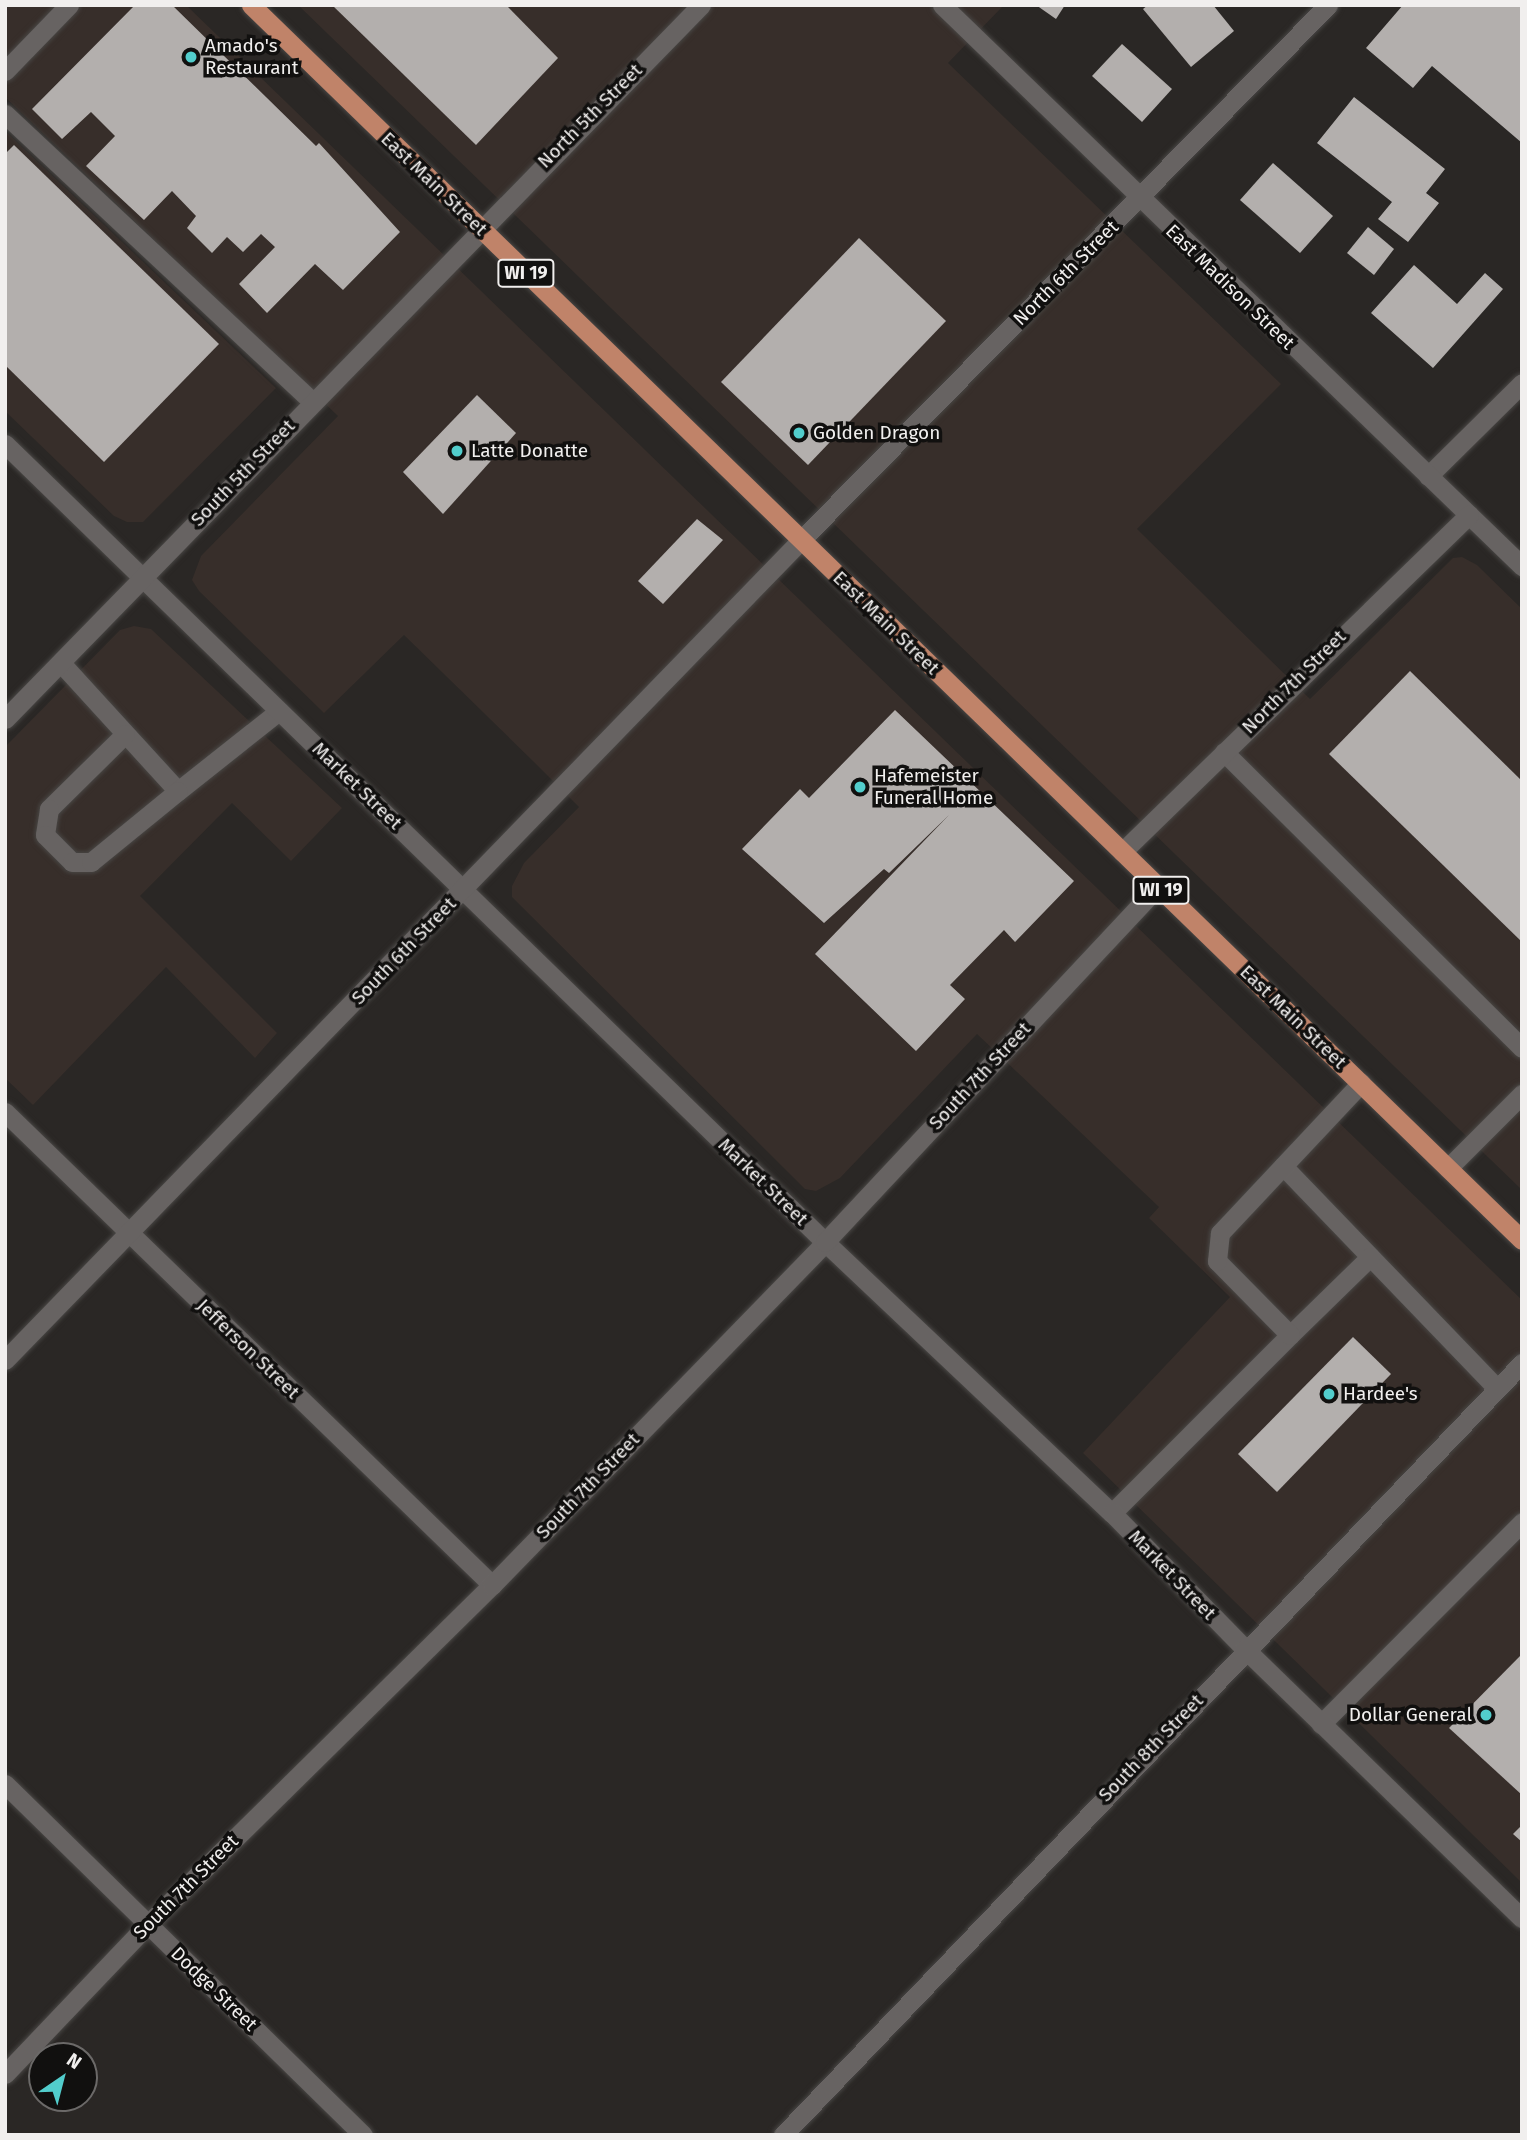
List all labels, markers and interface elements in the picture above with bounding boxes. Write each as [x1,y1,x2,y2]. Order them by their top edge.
place label: Amado's Restaurant [205,35,299,79]
marker: Amado's Restaurant [183,49,199,65]
street label: North 5th Street [533,59,647,173]
street label: East Main Street [376,128,492,240]
street label: North 6th Street [1009,216,1123,330]
street label: East Madison Street [1161,220,1299,354]
road number: WI 19 [496,258,556,288]
street label: South 5th Street [186,415,300,531]
place label: Golden Dragon [813,422,940,444]
marker: Golden Dragon [791,425,807,441]
place label: Latte Donatte [471,440,588,462]
marker: Latte Donatte [449,443,465,459]
street label: East Main Street [828,567,944,679]
street label: North 7th Street [1237,625,1351,739]
street label: Market Street [307,738,407,834]
place label: Hafemeister Funeral Home [874,765,993,809]
marker: Hafemeister Funeral Home [852,779,868,795]
road number: WI 19 [1131,876,1191,904]
street label: South 6th Street [347,893,461,1009]
street label: East Main Street [1235,961,1351,1073]
street label: South 7th Street [924,1018,1036,1134]
street label: Market Street [713,1134,813,1230]
street label: Jefferson Street [192,1294,304,1404]
place label: Hardee's [1343,1383,1418,1405]
marker: Hardee's [1321,1386,1337,1402]
street label: South 7th Street [532,1428,644,1544]
street label: Market Street [1124,1525,1220,1625]
street label: South 8th Street [1094,1690,1208,1806]
place label: Dollar General [1349,1704,1472,1726]
marker: Dollar General [1478,1707,1494,1723]
street label: South 7th Street [129,1830,243,1944]
street label: Dodge Street [166,1942,262,2036]
north arrow [28,2042,98,2112]
text: N [62,2048,86,2074]

